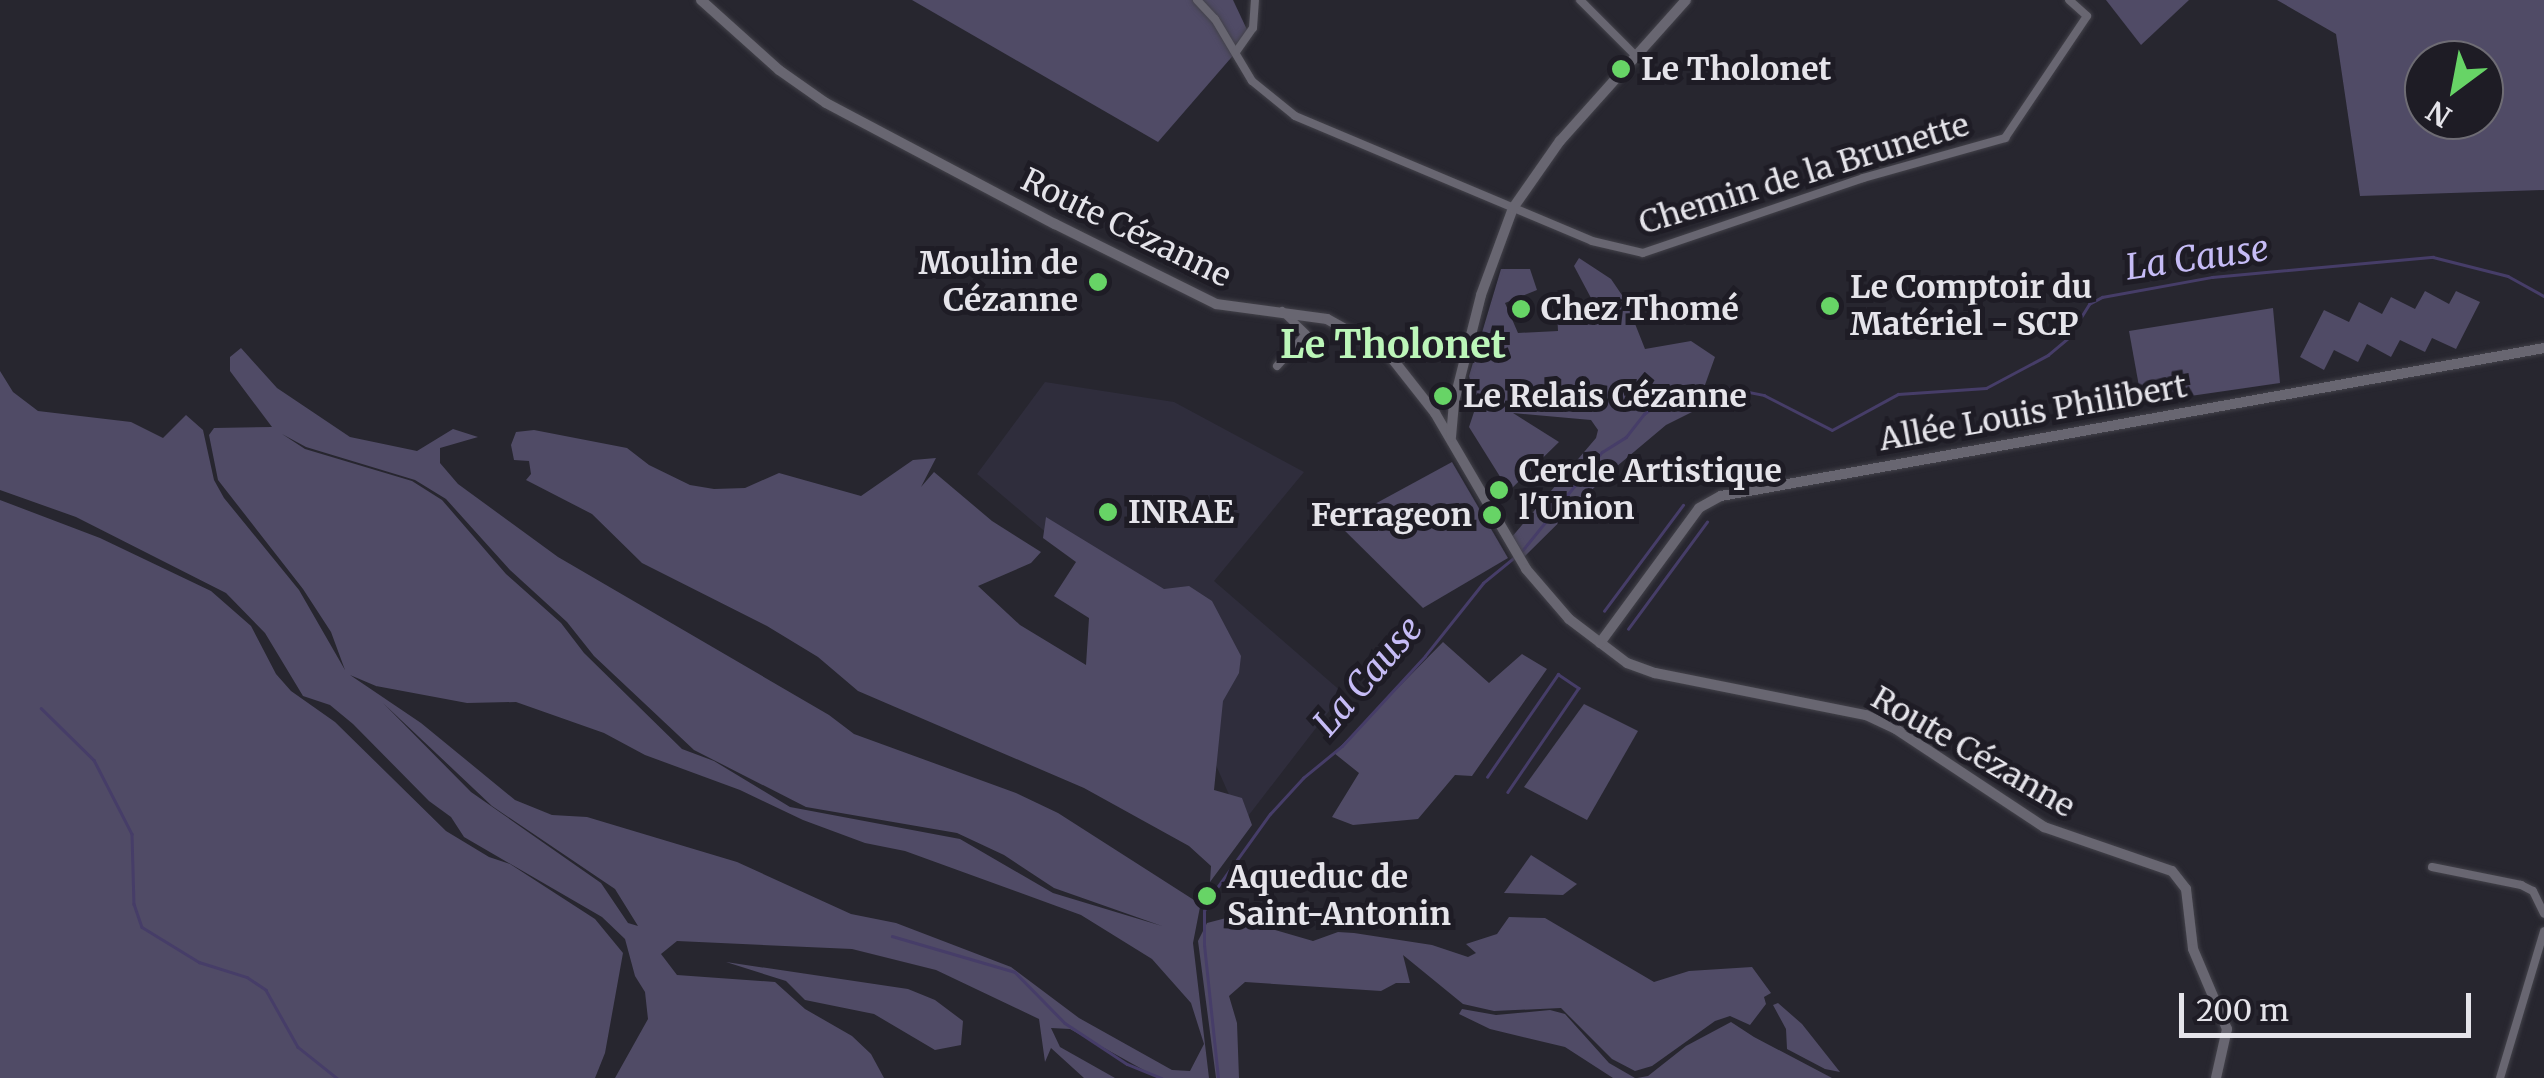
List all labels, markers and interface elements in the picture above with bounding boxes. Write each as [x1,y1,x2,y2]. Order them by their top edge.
north arrow [2404,40,2504,140]
place label: Le Tholonet [1641,50,1831,88]
marker: Le Tholonet [1610,58,1632,80]
text: N [2420,93,2458,135]
street label: Chemin de la Brunette [1634,106,1974,242]
street label: Route Cézanne [1015,161,1237,295]
water label: La Cause [2123,227,2271,289]
place label: Moulin de Cézanne [919,245,1078,320]
place label: Le Comptoir du Matériel - SCP [1850,269,2092,344]
marker: Moulin de Cézanne [1087,271,1109,293]
place label: Chez Thomé [1541,290,1739,328]
marker: Le Comptoir du Matériel - SCP [1819,295,1841,317]
marker: Chez Thomé [1510,298,1532,320]
district label: Le Tholonet [1280,322,1506,368]
street label: Allée Louis Philibert [1876,367,2190,459]
place label: Le Relais Cézanne [1463,377,1747,415]
marker: Le Relais Cézanne [1432,385,1454,407]
place label: Cercle Artistique l'Union [1519,453,1782,528]
marker: Cercle Artistique l'Union [1488,479,1510,501]
place label: INRAE [1128,493,1234,531]
place label: Ferrageon [1311,496,1472,534]
marker: INRAE [1097,501,1119,523]
marker: Ferrageon [1481,504,1503,526]
water label: La Cause [1305,608,1431,744]
street label: Route Cézanne [1865,678,2081,826]
place label: Aqueduc de Saint-Antonin [1227,859,1451,934]
marker: Aqueduc de Saint-Antonin [1196,885,1218,907]
scale bar [2184,973,2476,1035]
text: 200 m [2196,991,2289,1029]

